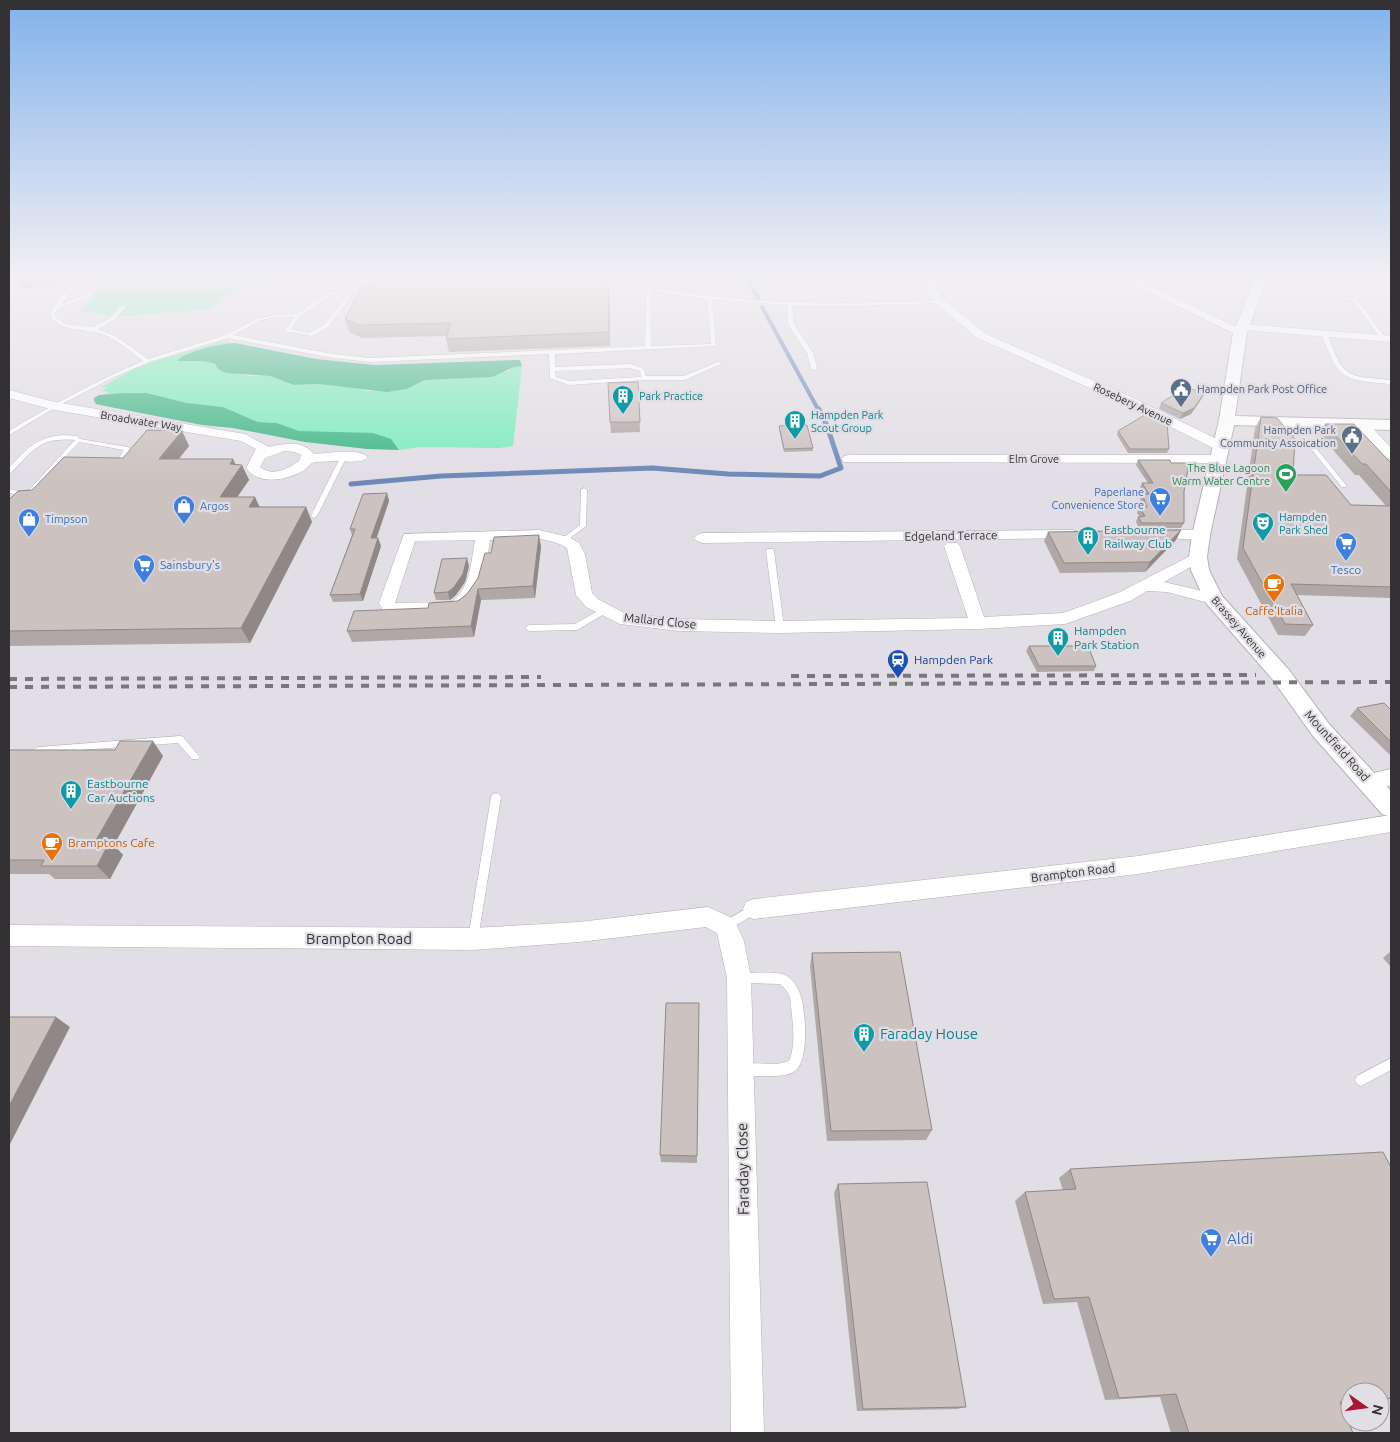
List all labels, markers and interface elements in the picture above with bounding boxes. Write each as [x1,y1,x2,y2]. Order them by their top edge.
public building icon: Hampden Park Post Office [1169,377,1193,408]
street label: Rosebery Avenue [1092,380,1174,428]
place label: Hampden Park Post Office [1197,383,1327,395]
building icon: Park Practice [611,384,635,415]
place label: Park Practice [639,390,703,402]
street label: Broadwater Way [100,409,183,433]
building icon: Hampden Park Scout Group [783,409,807,440]
place label: Hampden Park Scout Group [811,409,884,434]
place label: Hampden Park Community Assoication [1220,424,1336,449]
public building icon: Hampden Park Community Assoication [1340,424,1364,455]
street label: Elm Grove [1009,453,1059,465]
place label: The Blue Lagoon Warm Water Centre [1172,462,1270,487]
sports icon: The Blue Lagoon Warm Water Centre [1274,462,1298,493]
place label: Paperlane Convenience Store [1051,486,1144,511]
supermarket icon: Paperlane Convenience Store [1148,486,1172,517]
shop icon: Argos [172,494,196,525]
place label: Argos [200,500,229,512]
shop icon: Timpson [17,507,41,538]
theatre icon: Hampden Park Shed [1251,511,1275,542]
place label: Hampden Park Shed [1279,511,1328,536]
place label: Timpson [45,513,87,525]
place label: Eastbourne Railway Club [1104,523,1172,550]
building icon: Eastbourne Railway Club [1076,525,1100,556]
street label: Edgeland Terrace [904,528,998,543]
supermarket icon: Tesco [1334,531,1358,562]
supermarket icon: Sainsbury's [132,553,156,584]
place label: Sainsbury's [160,558,220,571]
place label: Tesco [1331,563,1361,576]
cafe icon: Caffe'Italia [1262,572,1286,603]
street label: Brassey Avenue [1209,594,1269,660]
place label: Caffe'Italia [1245,604,1303,617]
street label: Mallard Close [623,610,697,631]
place label: Hampden Park Station [1074,624,1139,651]
building icon: Hampden Park Station [1046,626,1070,657]
station icon: Hampden Park [886,648,910,679]
place label: Hampden Park [914,653,993,666]
street label: Mountfield Road [1302,708,1373,784]
place label: Eastbourne Car Auctions [87,777,155,804]
building icon: Eastbourne Car Auctions [59,779,83,810]
cafe icon: Bramptons Cafe [40,831,64,862]
place label: Bramptons Cafe [68,836,155,849]
street label: Brampton Road [1030,861,1116,884]
street label: Brampton Road [306,930,412,947]
building icon: Faraday House [852,1022,876,1053]
place label: Faraday House [880,1025,978,1042]
street label: Faraday Close [733,1123,752,1215]
supermarket icon: Aldi [1199,1227,1223,1258]
place label: Aldi [1227,1230,1253,1247]
north arrow [1340,1382,1390,1432]
text: N [1369,1403,1387,1417]

